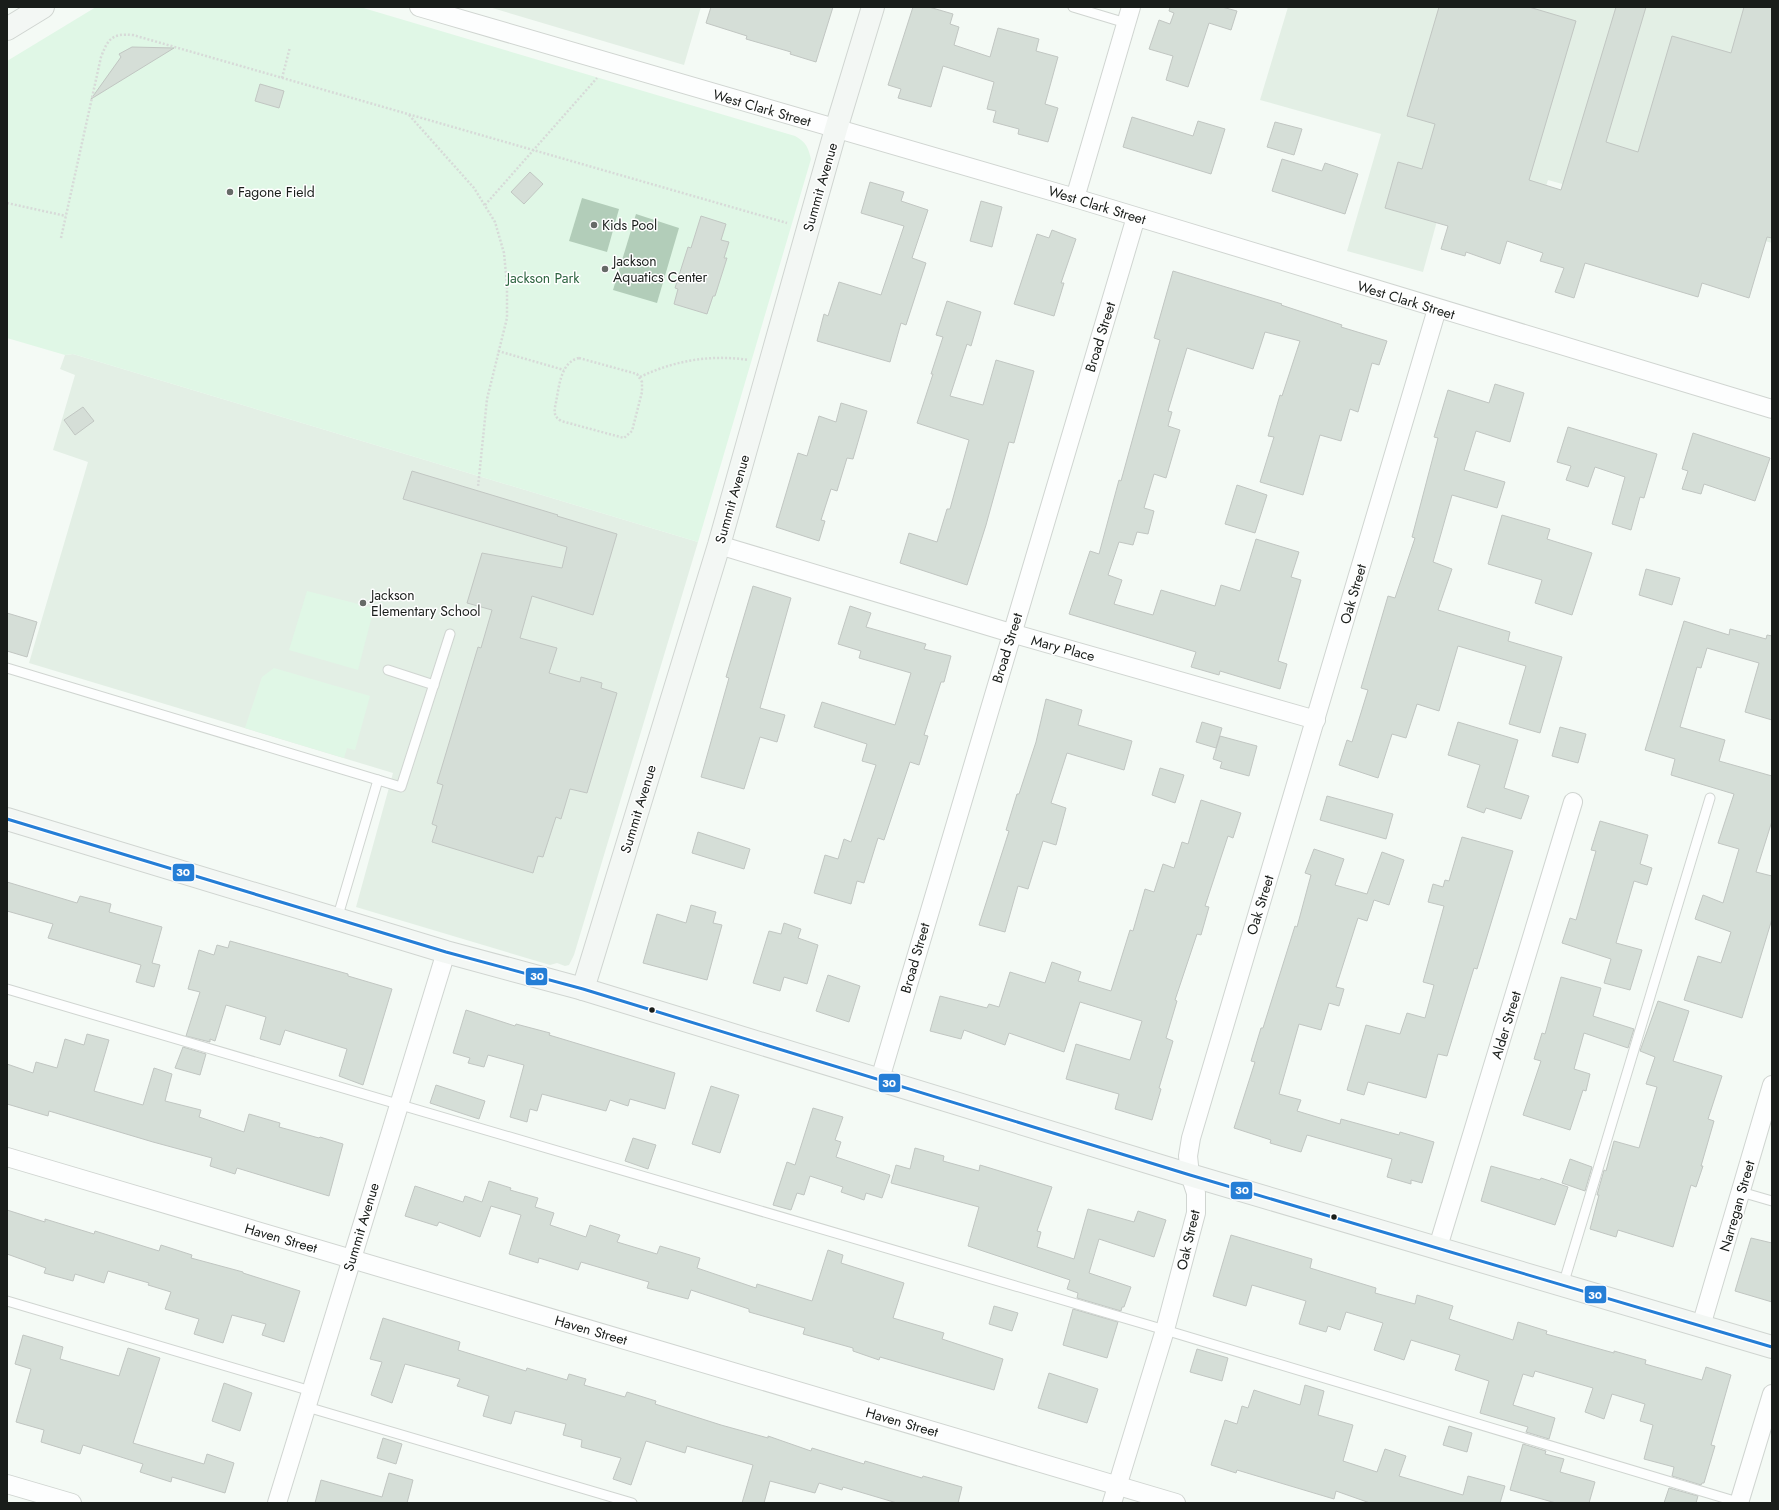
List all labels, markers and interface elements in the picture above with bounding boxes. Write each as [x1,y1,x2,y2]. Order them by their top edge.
street label: West Clark Street [711,84,814,132]
street label: Summit Avenue [798,140,842,234]
street label: West Clark Street [1046,181,1149,230]
place label: Fagone Field [238,182,315,202]
marker: Fagone Field [225,187,235,197]
place label: Kids Pool [602,215,657,235]
marker: Kids Pool [589,220,599,230]
place label: Jackson Aquatics Center [611,251,708,287]
marker: Jackson Aquatics Center [600,264,610,274]
park label: Jackson Park [505,268,580,288]
street label: West Clark Street [1355,276,1458,325]
street label: Broad Street [1080,299,1120,375]
street label: Summit Avenue [710,452,754,546]
street label: Oak Street [1335,561,1371,626]
place label: Jackson Elementary School [369,585,481,621]
marker: Jackson Elementary School [358,598,368,608]
street label: Broad Street [987,610,1027,686]
street label: Mary Place [1029,630,1097,666]
street label: Summit Avenue [615,762,661,856]
line badge: 30 [172,863,195,882]
text: 30 [176,864,190,880]
street label: Oak Street [1241,872,1279,937]
street label: Broad Street [895,920,935,996]
line badge: 30 [525,967,548,986]
text: 30 [530,968,544,984]
street label: Alder Street [1486,988,1526,1061]
unlabelled marker [647,1005,657,1015]
line badge: 30 [878,1073,901,1093]
text: 30 [882,1075,896,1091]
street label: Narregan Street [1714,1158,1760,1254]
street label: Summit Avenue [338,1180,384,1274]
line badge: 30 [1230,1181,1253,1200]
text: 30 [1235,1182,1249,1198]
street label: Oak Street [1171,1207,1205,1272]
unlabelled marker [1329,1212,1339,1222]
street label: Haven Street [242,1218,320,1258]
line badge: 30 [1584,1285,1607,1304]
text: 30 [1588,1287,1602,1303]
street label: Haven Street [552,1310,630,1350]
street label: Haven Street [863,1402,941,1442]

